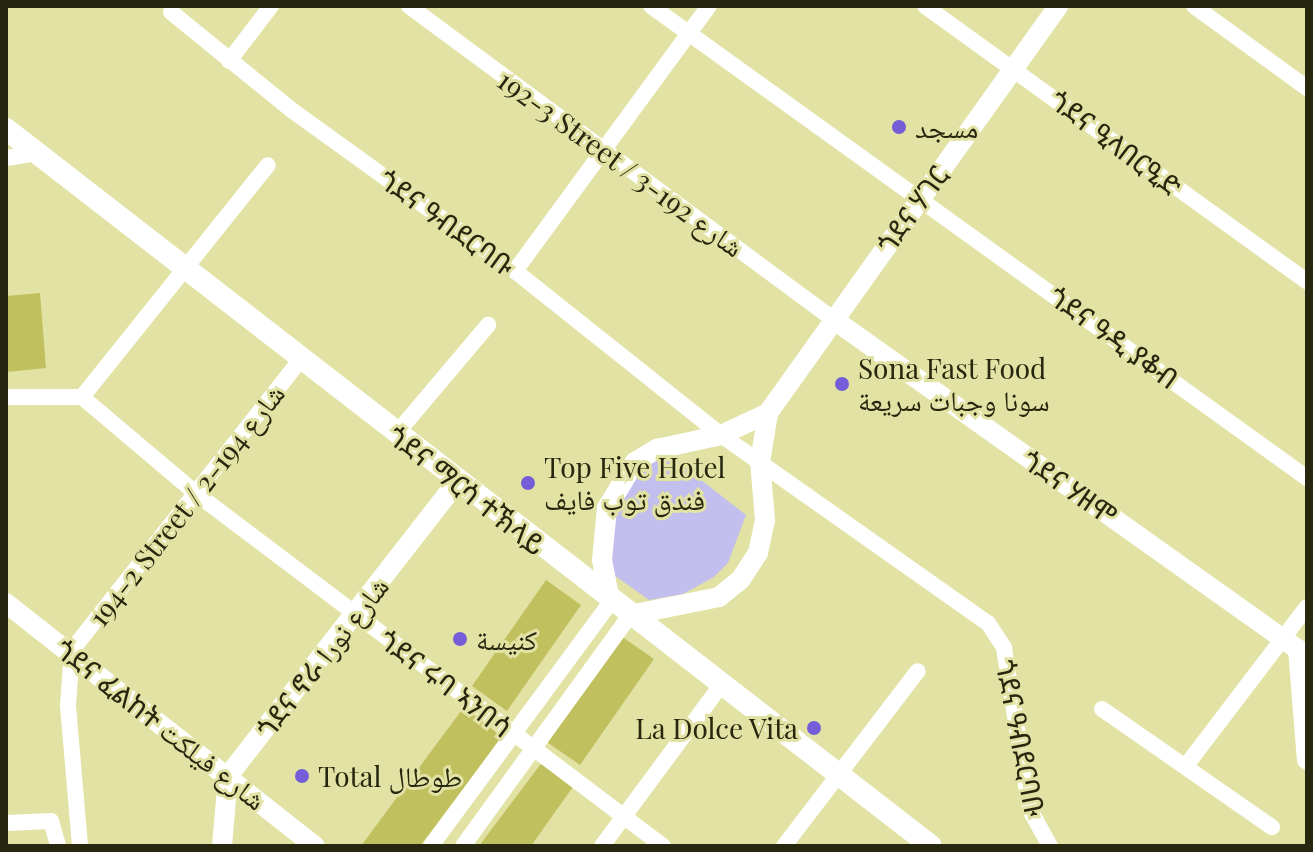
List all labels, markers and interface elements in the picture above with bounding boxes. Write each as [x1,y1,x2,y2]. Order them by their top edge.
street label: 192-3 Street / شارع 192-3 [491,62,751,264]
street label: ጎደና ዒላበርዒድ [1044,83,1188,203]
place label: مسجد [915,110,978,144]
marker: مسجد [890,118,908,136]
street label: ጎደና ሃገር [869,159,955,259]
street label: ጎደና ዓብደርባቡ [373,162,521,282]
street label: ጎደና ዓዲ ያቆብ [1043,279,1185,395]
place label: Sona Fast Food سونا وجبات سريعة [858,351,1050,417]
marker: Sona Fast Food سونا وجبات سريعة [833,375,851,393]
street label: 194-2 Street / شارع 194-2 [81,377,291,633]
street label: ጎደና ማርሳ ተኽላይ [382,418,552,562]
street label: ጎደና ሃዘሞ [1016,442,1124,532]
place label: Top Five Hotel فندق توب فايف [544,450,726,516]
marker: Top Five Hotel فندق توب فايف [519,474,537,492]
street label: ጎደና ኖራ شارع نورا [249,570,395,744]
street label: ጎደና ሩባ ኣንበሳ [373,622,519,744]
place label: كنيسة [476,622,537,656]
marker: كنيسة [451,630,469,648]
street label: ጎደና ፈልከት شارع فيلكت [49,632,273,816]
street label: ጎደና ዓብደርባቡ [989,657,1053,819]
place label: La Dolce Vita [634,711,798,745]
marker: La Dolce Vita [805,719,823,737]
place label: Total طوطال [318,759,462,793]
marker: Total طوطال [293,767,311,785]

